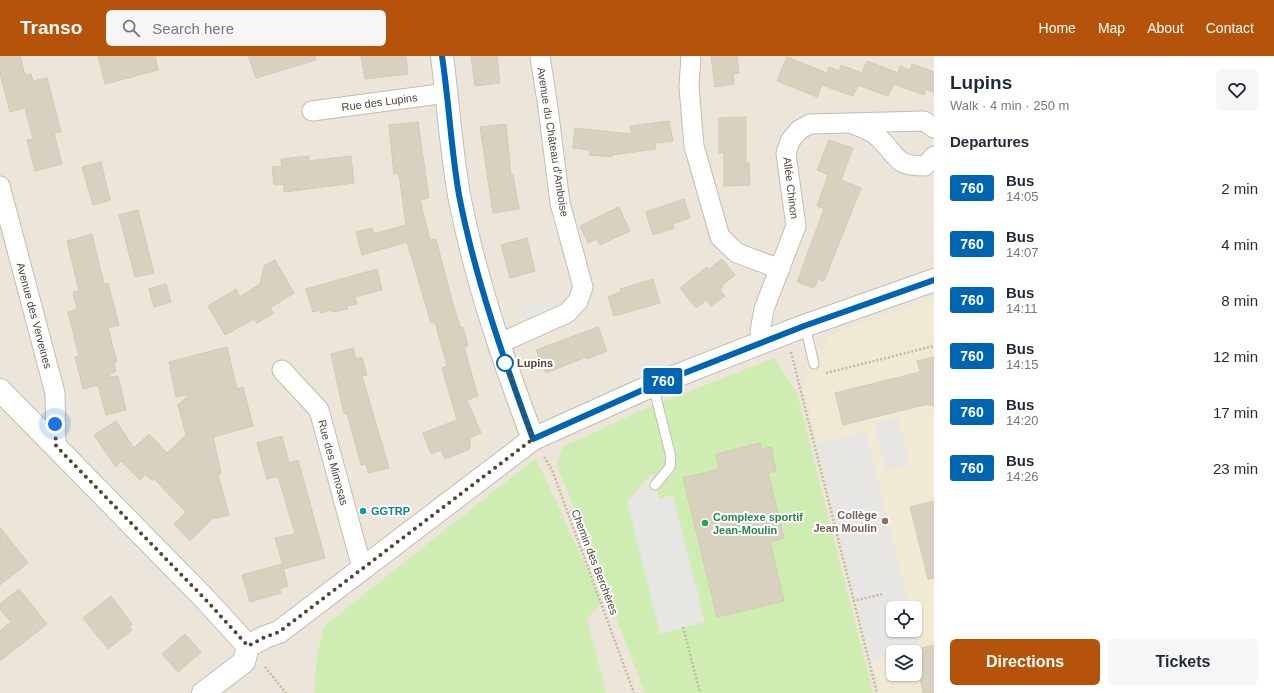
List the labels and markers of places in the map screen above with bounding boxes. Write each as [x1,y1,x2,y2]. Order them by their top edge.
marker: Lupins [496,354,514,372]
place label: Lupins [517,357,553,369]
place label: GGTRP [371,505,410,517]
marker: GGTRP [358,506,368,516]
place label: Collège Jean Moulin [813,509,877,534]
place label: Complexe sportif Jean-Moulin [713,511,803,536]
marker: Collège Jean Moulin [880,516,890,526]
marker: Complexe sportif Jean-Moulin [700,518,710,528]

